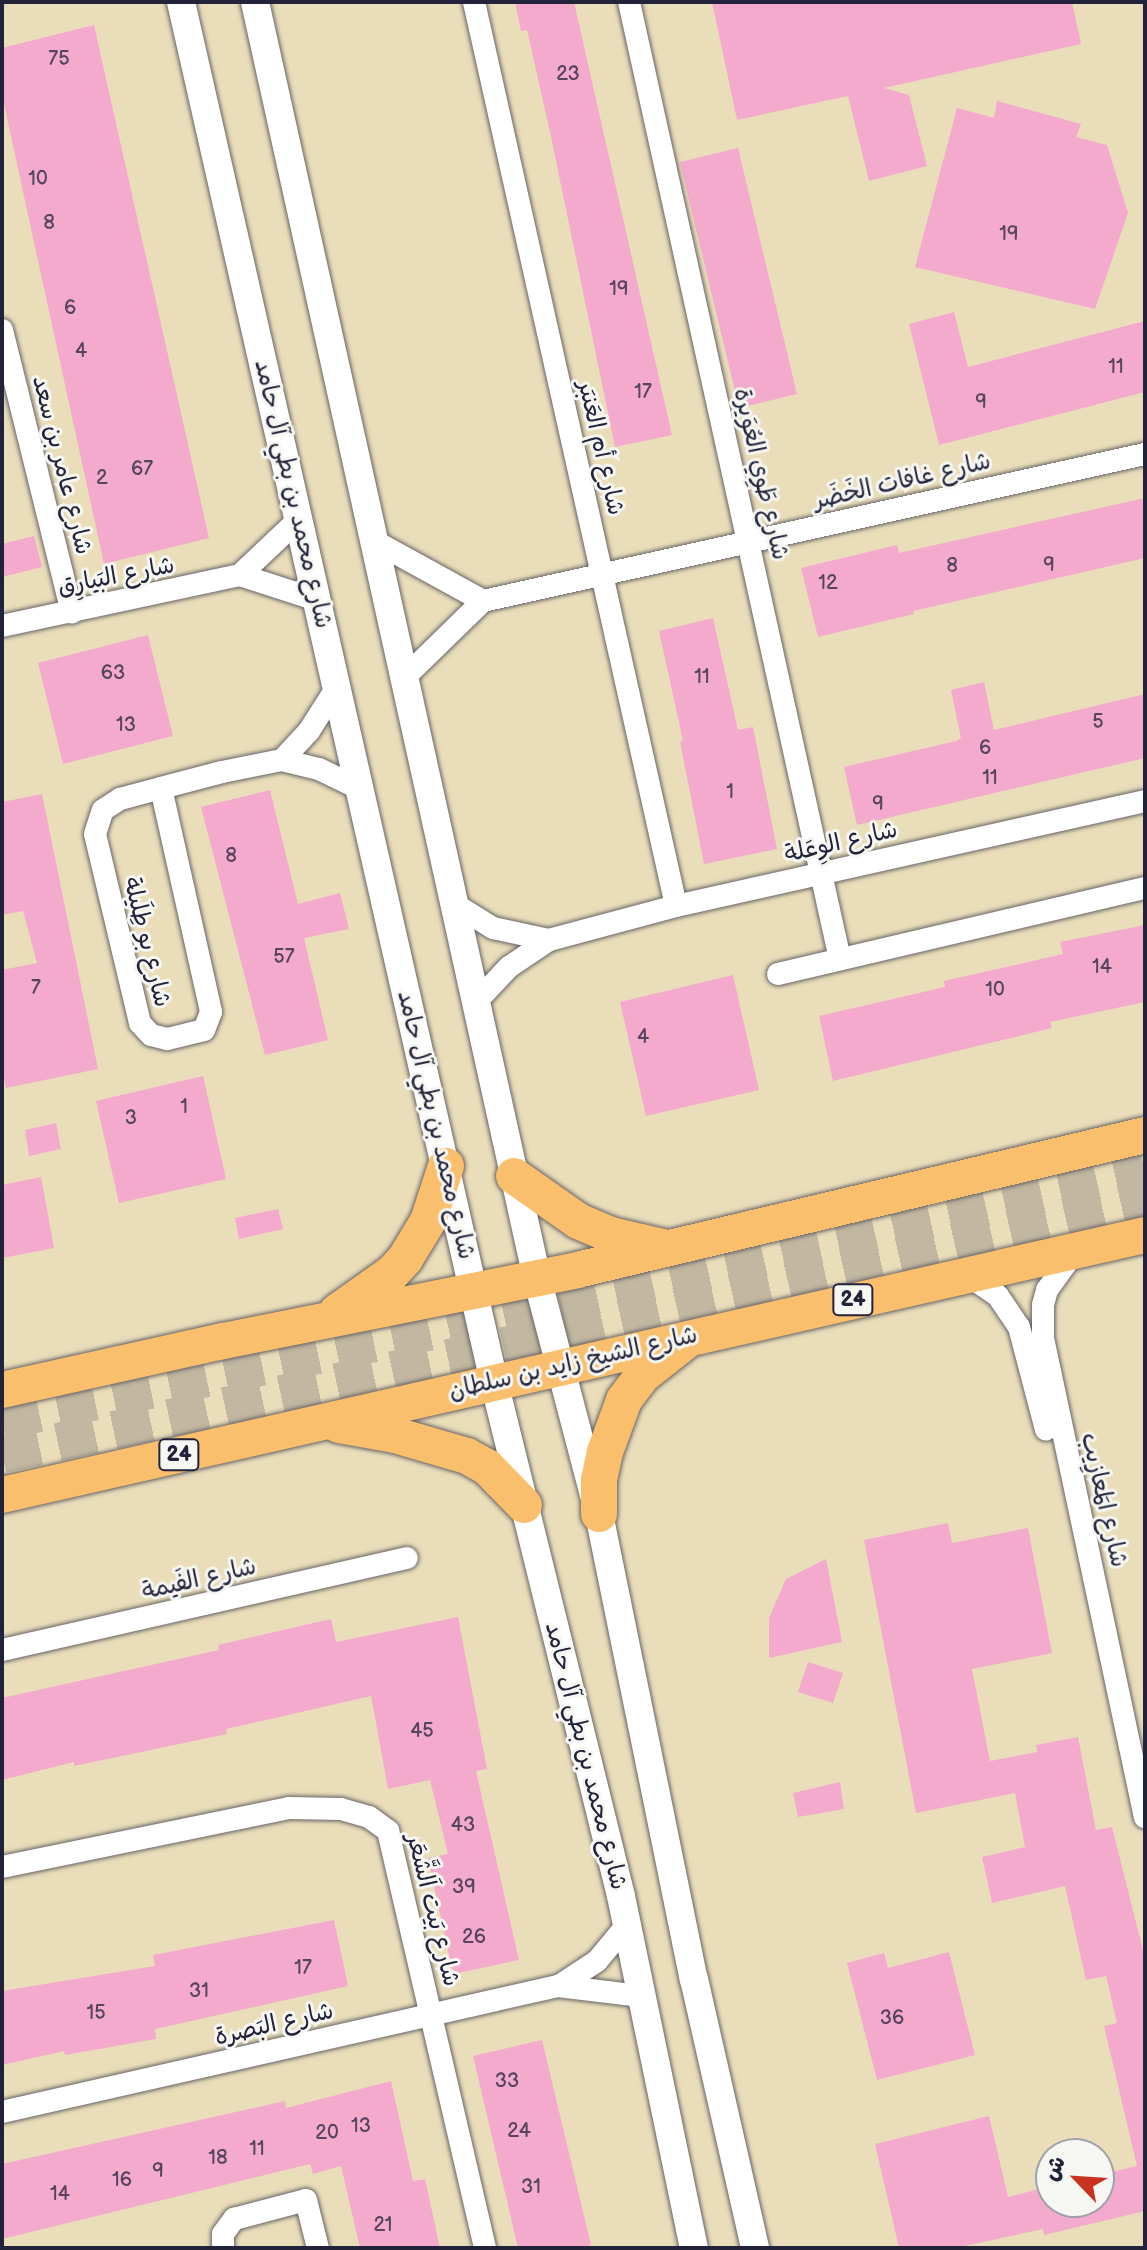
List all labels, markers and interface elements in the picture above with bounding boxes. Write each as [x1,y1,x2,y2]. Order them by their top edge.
house number: 75 [48,47,70,71]
house number: 23 [556,62,580,86]
house number: 10 [28,167,48,191]
house number: 8 [43,211,55,235]
house number: 19 [999,222,1019,246]
house number: 19 [609,277,629,301]
house number: 6 [64,296,76,320]
house number: 4 [75,339,87,363]
house number: 11 [1108,355,1124,379]
street label: شارع محمد بن بطي آل حامد [248,357,338,631]
street label: شارع عامر بن سعد [26,372,98,558]
street label: شارع أم العَنبَر [572,378,630,518]
house number: 17 [634,380,652,404]
street label: شارع طَوِي العُوَيرة [727,385,795,563]
house number: 9 [975,390,987,414]
street label: شارع غافات الخَضَر [811,447,993,515]
house number: 67 [131,457,153,481]
house number: 2 [96,466,108,490]
street label: شارع البَيارِق [55,551,177,601]
house number: 9 [1043,553,1055,577]
house number: 8 [946,554,958,578]
house number: 12 [818,571,838,595]
house number: 63 [101,661,125,685]
house number: 11 [694,665,710,689]
house number: 5 [1092,710,1104,734]
house number: 13 [116,713,136,737]
house number: 6 [979,736,991,760]
house number: 11 [982,766,998,790]
house number: 1 [726,780,734,804]
house number: 9 [872,792,884,816]
street label: شارع الوِعَلة [782,815,900,869]
house number: 8 [225,844,237,868]
street label: شارع بو طِلَيلة [117,874,177,1010]
house number: 57 [273,945,295,969]
house number: 14 [1092,955,1112,979]
house number: 7 [31,976,41,1000]
house number: 10 [985,978,1005,1002]
street label: شارع محمد بن بطي آل حامد [391,988,481,1262]
house number: 4 [637,1025,649,1049]
house number: 1 [180,1095,188,1119]
house number: 3 [125,1106,137,1130]
road number: 24 [831,1282,875,1318]
street label: شارع الشيخ زايد بن سلطان [446,1320,700,1406]
street label: شارع المَعازِيب [1075,1430,1133,1570]
road number: 24 [157,1437,201,1473]
street label: شارع الفَيمة [139,1552,259,1606]
street label: شارع محمد بن بطي آل حامد [539,1619,633,1893]
house number: 45 [410,1719,434,1743]
house number: 43 [451,1813,475,1837]
street label: شارع بَيت اَلشَّعَر [400,1831,466,1989]
house number: 39 [452,1875,476,1899]
house number: 26 [462,1925,486,1949]
house number: 17 [294,1956,312,1980]
house number: 31 [189,1979,209,2003]
street label: شارع البَصرة [212,1996,336,2052]
house number: 15 [86,2001,106,2025]
house number: 36 [880,2006,904,2030]
house number: 33 [495,2069,519,2093]
house number: 13 [351,2114,371,2138]
house number: 24 [507,2119,531,2143]
house number: 20 [315,2121,339,2145]
house number: 11 [249,2137,265,2161]
north arrow [1035,2138,1115,2218]
house number: 18 [208,2146,228,2170]
text: ش [1037,2152,1072,2185]
house number: 9 [152,2159,164,2183]
house number: 16 [112,2168,132,2192]
house number: 31 [521,2175,541,2199]
house number: 14 [50,2182,70,2206]
house number: 21 [373,2213,393,2237]

